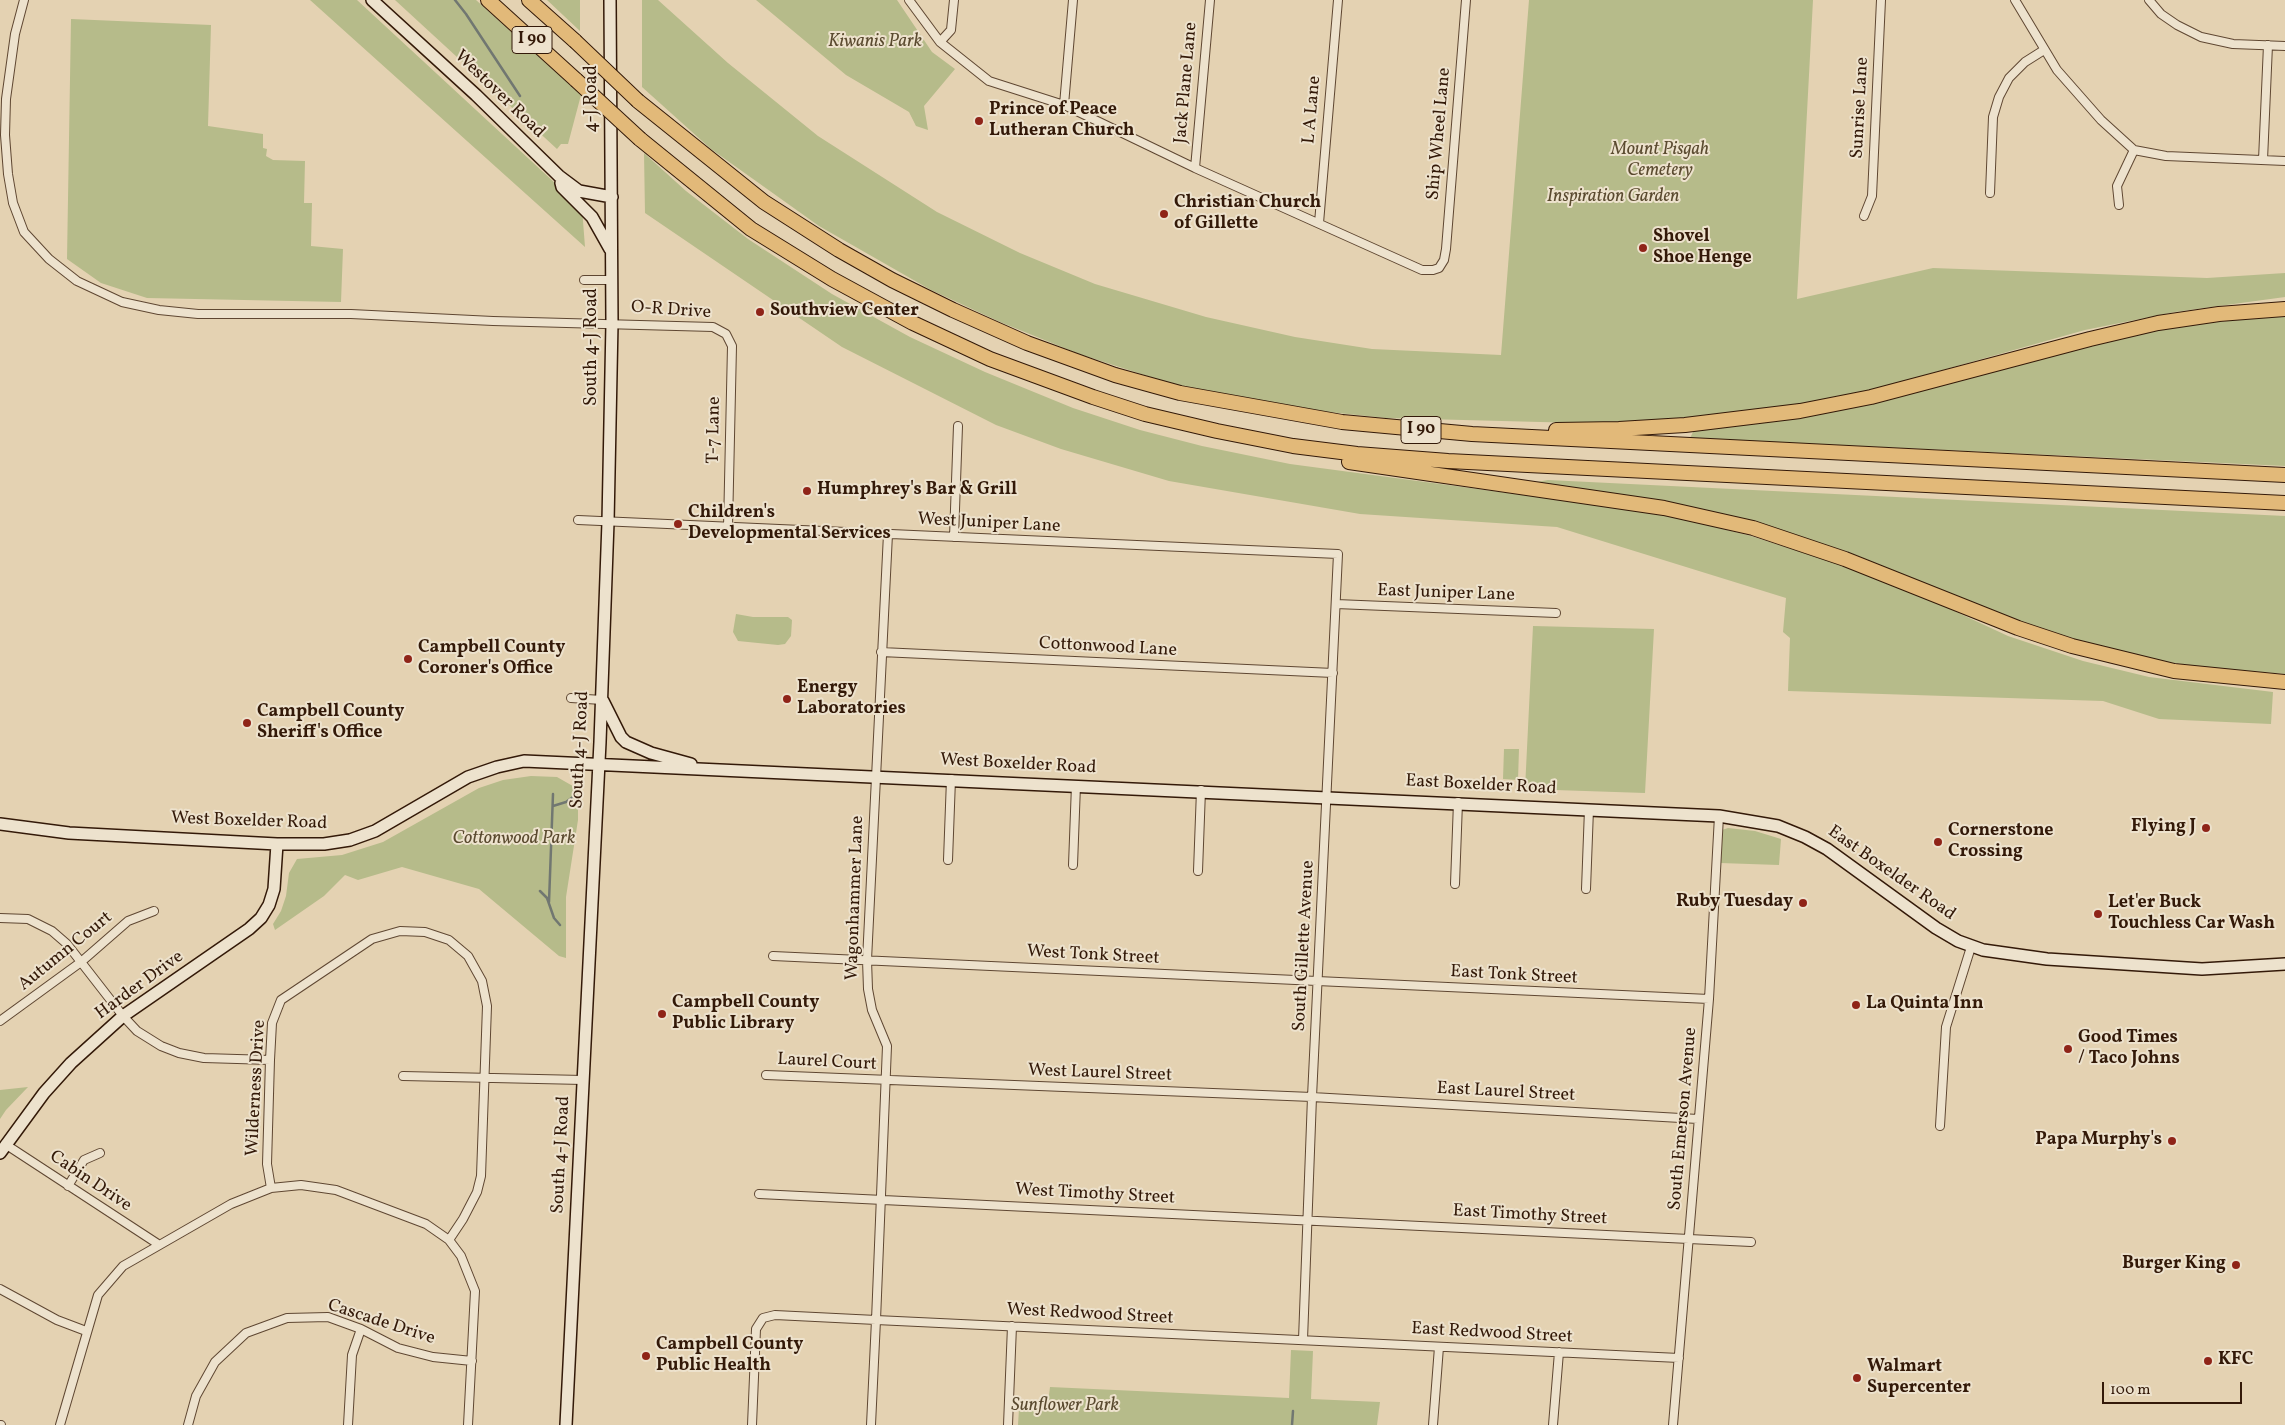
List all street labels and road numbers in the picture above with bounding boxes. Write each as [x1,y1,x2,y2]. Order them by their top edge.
street label: Jack Plane Lane [1171,21,1203,145]
road number: I 90 [512,26,552,54]
street label: Westover Road [449,46,549,144]
street label: Sunrise Lane [1848,57,1874,159]
street label: 4-J Road [582,65,604,133]
street label: Ship Wheel Lane [1423,67,1457,201]
street label: L A Lane [1299,75,1327,145]
street label: South 4-J Road [582,288,604,406]
street label: O-R Drive [630,297,712,325]
street label: T-7 Lane [704,396,726,464]
road number: I 90 [1401,416,1441,444]
street label: West Juniper Lane [917,509,1061,539]
street label: East Juniper Lane [1377,581,1515,607]
street label: Cottonwood Lane [1038,634,1178,662]
street label: South 4-J Road [567,690,595,810]
street label: West Boxelder Road [939,750,1097,780]
street label: East Boxelder Road [1405,771,1557,801]
street label: West Boxelder Road [170,808,328,836]
street label: Wagonhammer Lane [842,815,870,981]
street label: East Boxelder Road [1823,822,1959,926]
street label: South Gillette Avenue [1290,860,1320,1032]
street label: Autumn Court [15,908,117,996]
street label: West Tonk Street [1026,942,1160,970]
street label: Harder Drive [92,947,188,1025]
street label: East Tonk Street [1450,962,1578,990]
street label: Wilderness Drive [243,1019,271,1157]
street label: South Emerson Avenue [1665,1027,1703,1211]
street label: Laurel Court [777,1050,877,1076]
street label: West Laurel Street [1028,1061,1172,1087]
street label: East Laurel Street [1436,1079,1576,1107]
street label: South 4-J Road [548,1095,576,1215]
street label: Cabin Drive [45,1147,135,1217]
street label: West Timothy Street [1014,1180,1176,1210]
street label: East Timothy Street [1452,1201,1608,1231]
street label: Cascade Drive [325,1295,437,1351]
street label: West Redwood Street [1006,1300,1174,1330]
street label: East Redwood Street [1411,1319,1573,1349]

